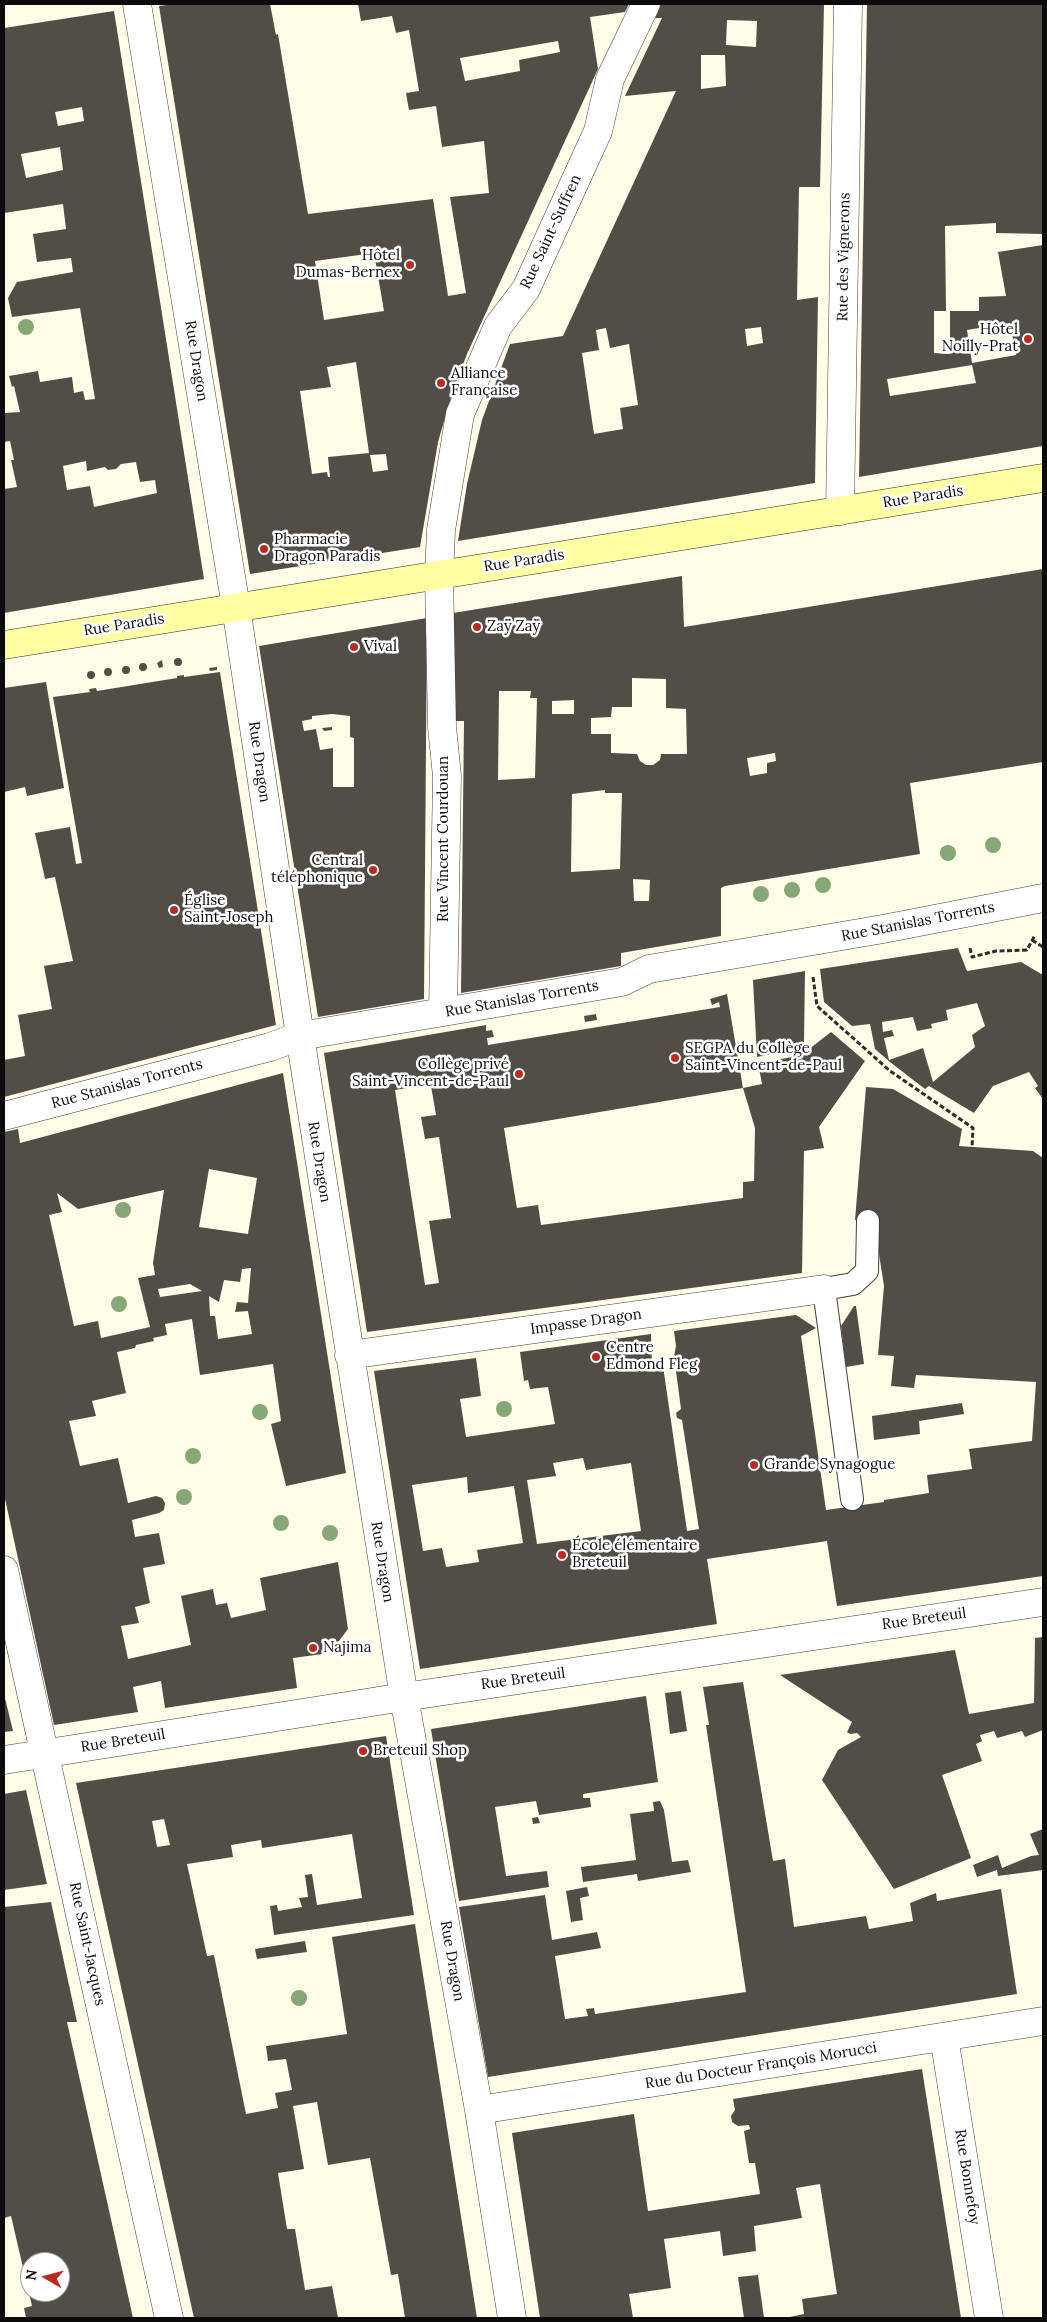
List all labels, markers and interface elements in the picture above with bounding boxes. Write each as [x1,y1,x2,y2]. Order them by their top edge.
street label: Rue Saint-Suffren [517,172,585,292]
street label: Rue des Vignerons [834,192,854,322]
place label: Hôtel Dumas-Bernex [296,247,400,282]
marker: Hôtel Dumas-Bernex [404,259,416,271]
street label: Rue Dragon [181,319,211,403]
place label: Hôtel Noilly-Prat [942,321,1018,356]
marker: Hôtel Noilly-Prat [1022,333,1034,345]
place label: Alliance Française [451,365,517,400]
marker: Alliance Française [435,377,447,389]
street label: Rue Paradis [881,482,965,512]
place label: Pharmacie Dragon Paradis [274,531,380,566]
marker: Pharmacie Dragon Paradis [258,543,270,555]
street label: Rue Paradis [482,546,566,576]
street label: Rue Paradis [82,610,166,640]
place label: Zaÿ Zaÿ [487,618,540,636]
marker: Zaÿ Zaÿ [471,621,483,633]
place label: Vival [364,638,397,656]
marker: Vival [348,641,360,653]
street label: Rue Dragon [244,720,274,804]
street label: Rue Vincent Courdouan [435,756,453,922]
place label: Central téléphonique [271,852,363,887]
marker: Central téléphonique [367,864,379,876]
place label: Église Saint-Joseph [184,892,273,927]
street label: Rue Stanislas Torrents [840,898,996,946]
marker: Église Saint-Joseph [168,904,180,916]
street label: Rue Stanislas Torrents [444,977,600,1021]
place label: SEGPA du Collège Saint-Vincent-de-Paul [685,1040,842,1075]
marker: SEGPA du Collège Saint-Vincent-de-Paul [669,1052,681,1064]
street label: Rue Stanislas Torrents [49,1055,205,1113]
place label: Collège privé Saint-Vincent-de-Paul [352,1056,509,1091]
marker: Collège privé Saint-Vincent-de-Paul [513,1068,525,1080]
street label: Rue Dragon [304,1120,334,1204]
street label: Impasse Dragon [529,1305,643,1339]
place label: Centre Edmond Fleg [606,1339,697,1374]
marker: Centre Edmond Fleg [590,1351,602,1363]
place label: Grande Synagogue [764,1456,895,1474]
marker: Grande Synagogue [748,1459,760,1471]
street label: Rue Dragon [367,1520,397,1604]
place label: École élémentaire Breteuil [572,1537,697,1572]
marker: École élémentaire Breteuil [556,1549,568,1561]
street label: Rue Breteuil [881,1604,967,1634]
place label: Najima [323,1639,371,1657]
marker: Najima [307,1642,319,1654]
street label: Rue Breteuil [480,1664,566,1694]
street label: Rue Breteuil [79,1725,167,1757]
place label: Breteuil Shop [373,1742,467,1760]
marker: Breteuil Shop [357,1745,369,1757]
street label: Rue Saint-Jacques [65,1880,109,2008]
street label: Rue Dragon [436,1919,468,2003]
street label: Rue du Docteur François Morucci [644,2039,878,2093]
street label: Rue Bonnefoy [951,2128,983,2226]
north arrow [20,2252,70,2302]
text: N [21,2268,41,2282]

